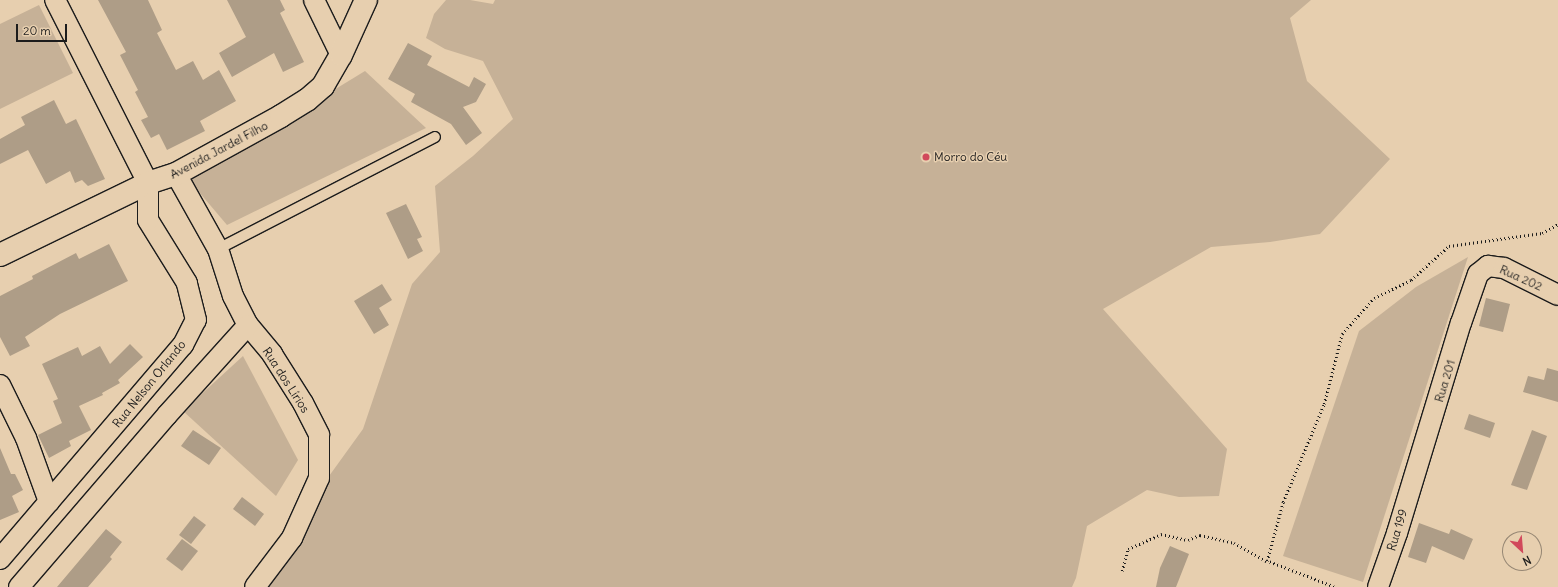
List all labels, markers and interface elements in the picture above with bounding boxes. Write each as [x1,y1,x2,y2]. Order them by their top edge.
scale bar [18,16,69,42]
text: 20 m [23,23,51,38]
street label: Avenida Jardel Filho [168,118,270,182]
place label: Morro do Céu [934,150,1007,164]
marker: Morro do Céu [921,152,931,162]
street label: Rua 202 [1497,262,1545,294]
street label: Rua Nelson Orlando [109,337,189,431]
street label: Rua dos Lírios [259,344,313,416]
street label: Rua 201 [1432,358,1458,404]
street label: Rua 199 [1384,507,1410,553]
north arrow [1502,531,1542,571]
text: N [1520,553,1533,569]

